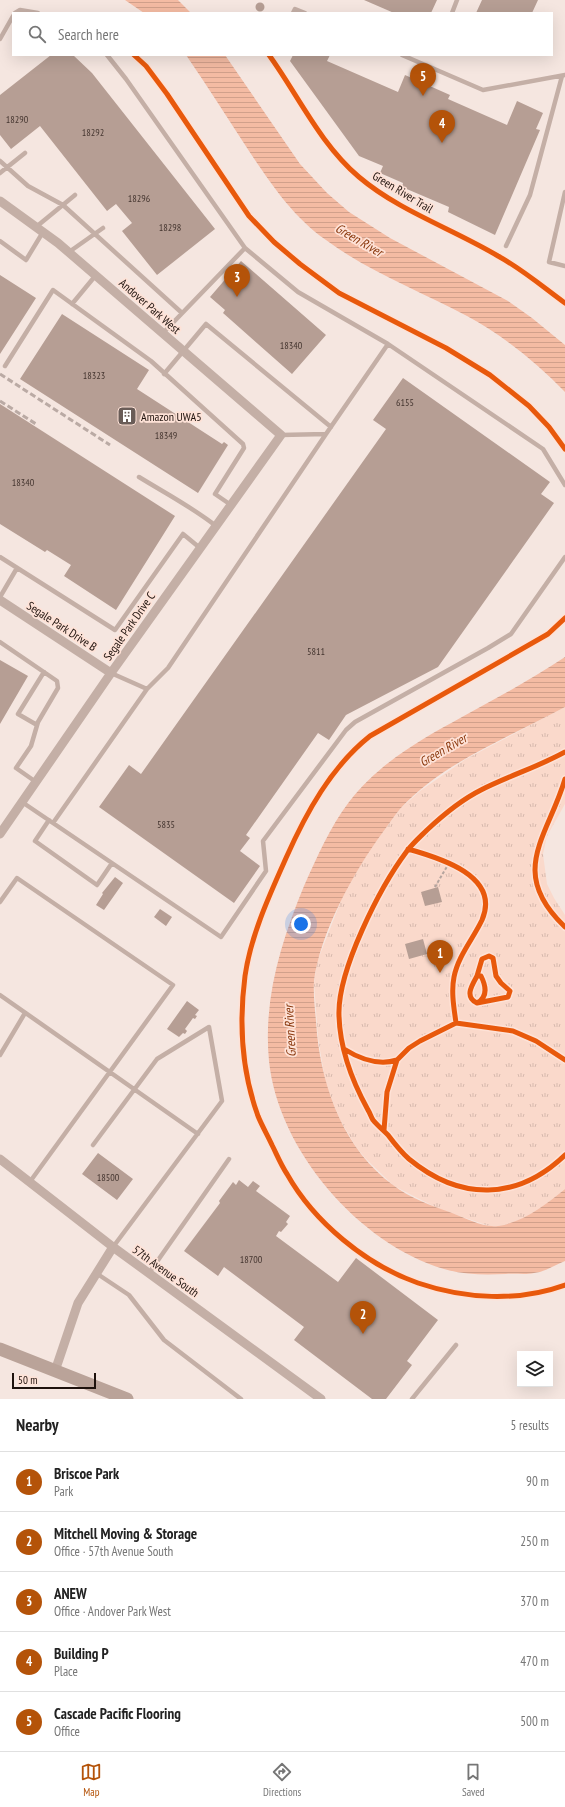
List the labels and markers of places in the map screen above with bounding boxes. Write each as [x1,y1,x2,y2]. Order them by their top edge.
pin: 5 [410,63,436,96]
pin: 4 [429,110,455,143]
pin: 3 [224,264,250,297]
building icon: Amazon UWA5 [116,405,138,427]
place label: Amazon UWA5 [141,409,202,424]
pin: 1 [427,940,453,973]
pin: 2 [350,1301,376,1334]

